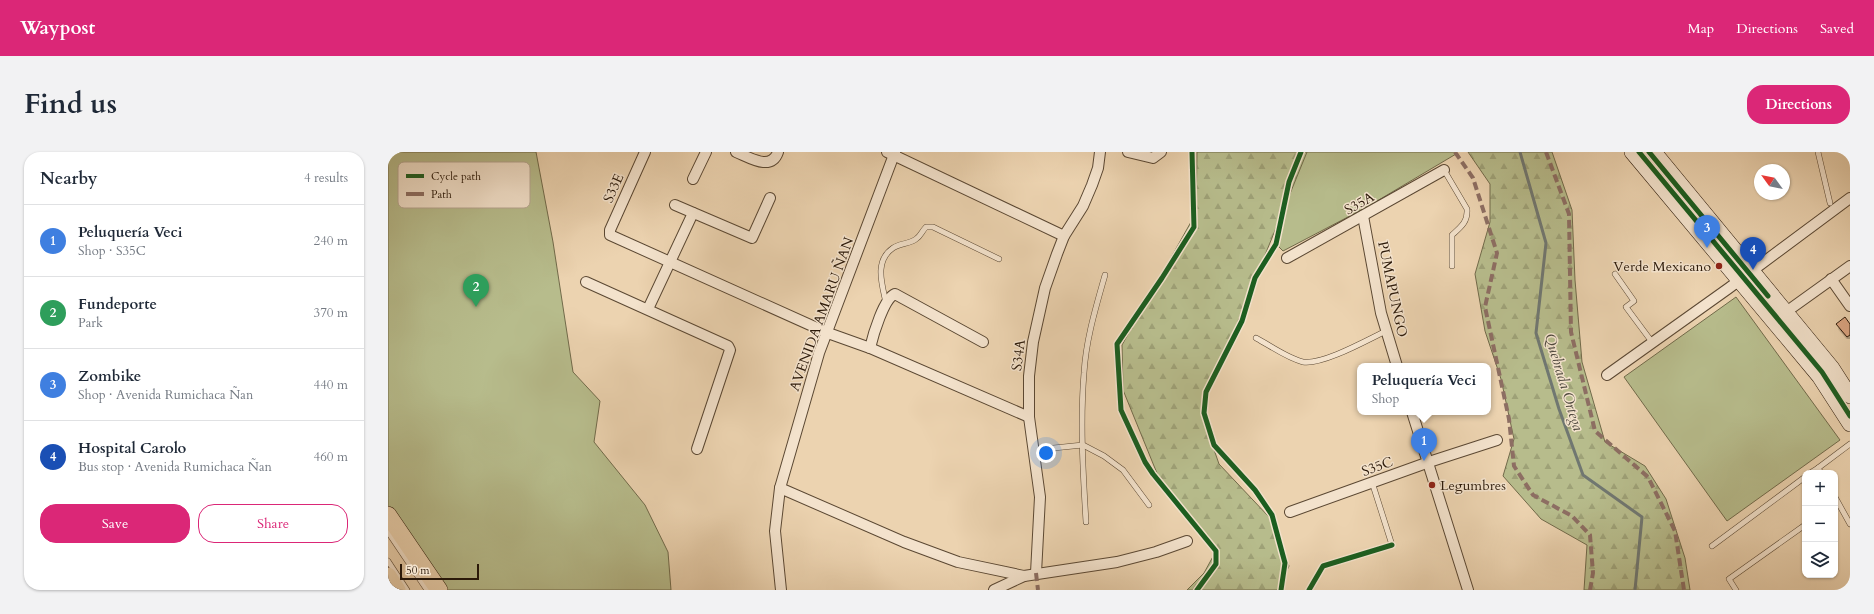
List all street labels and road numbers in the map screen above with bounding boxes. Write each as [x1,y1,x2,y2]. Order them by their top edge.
street label: S33E [599,170,628,206]
street label: S35A [1341,188,1378,219]
street label: AVENIDA AMARU ÑAN [785,234,858,394]
street label: PUMAPUNGO [1373,239,1412,339]
street label: S34A [1007,338,1030,372]
street label: S35C [1359,452,1396,481]

